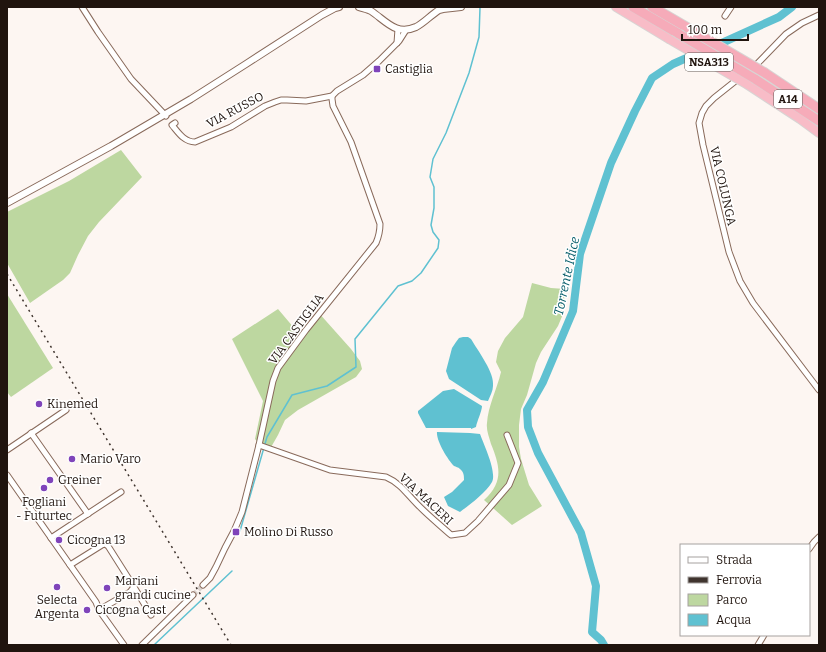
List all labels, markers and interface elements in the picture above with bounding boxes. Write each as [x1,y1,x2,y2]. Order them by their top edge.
scale bar [682,16,748,42]
text: 100 m [688,23,723,37]
road number: NSA313 [685,53,733,71]
place label: Castiglia [385,62,433,76]
marker: Castiglia [372,64,382,74]
street label: VIA RUSSO [204,89,266,131]
road number: A14 [774,90,802,108]
street label: VIA COLUNGA [707,145,739,227]
water label: Torrente Idice [551,235,582,317]
street label: VIA CASTIGLIA [266,291,327,367]
place label: Kinemed [47,397,98,411]
marker: Kinemed [34,399,44,409]
place label: Mario Varo [80,452,141,466]
marker: Mario Varo [67,454,77,464]
street label: VIA MACERI [396,470,456,528]
place label: Greiner [58,473,102,487]
marker: Greiner [45,475,55,485]
marker: Fogliani - Futurtec [39,483,49,493]
place label: Fogliani - Futurtec [16,495,72,523]
place label: Molino Di Russo [244,525,333,539]
marker: Molino Di Russo [231,527,241,537]
place label: Cicogna 13 [67,533,126,547]
marker: Cicogna 13 [54,535,64,545]
legend [680,544,810,636]
text: Strada [716,553,753,567]
text: Ferrovia [716,573,762,587]
place label: Mariani grandi cucine [115,574,191,602]
marker: Selecta Argenta [52,582,62,592]
marker: Mariani grandi cucine [102,583,112,593]
place label: Selecta Argenta [35,593,80,621]
text: Parco [716,593,747,607]
place label: Cicogna Cast [95,603,167,617]
marker: Cicogna Cast [82,605,92,615]
text: Acqua [716,613,752,627]

